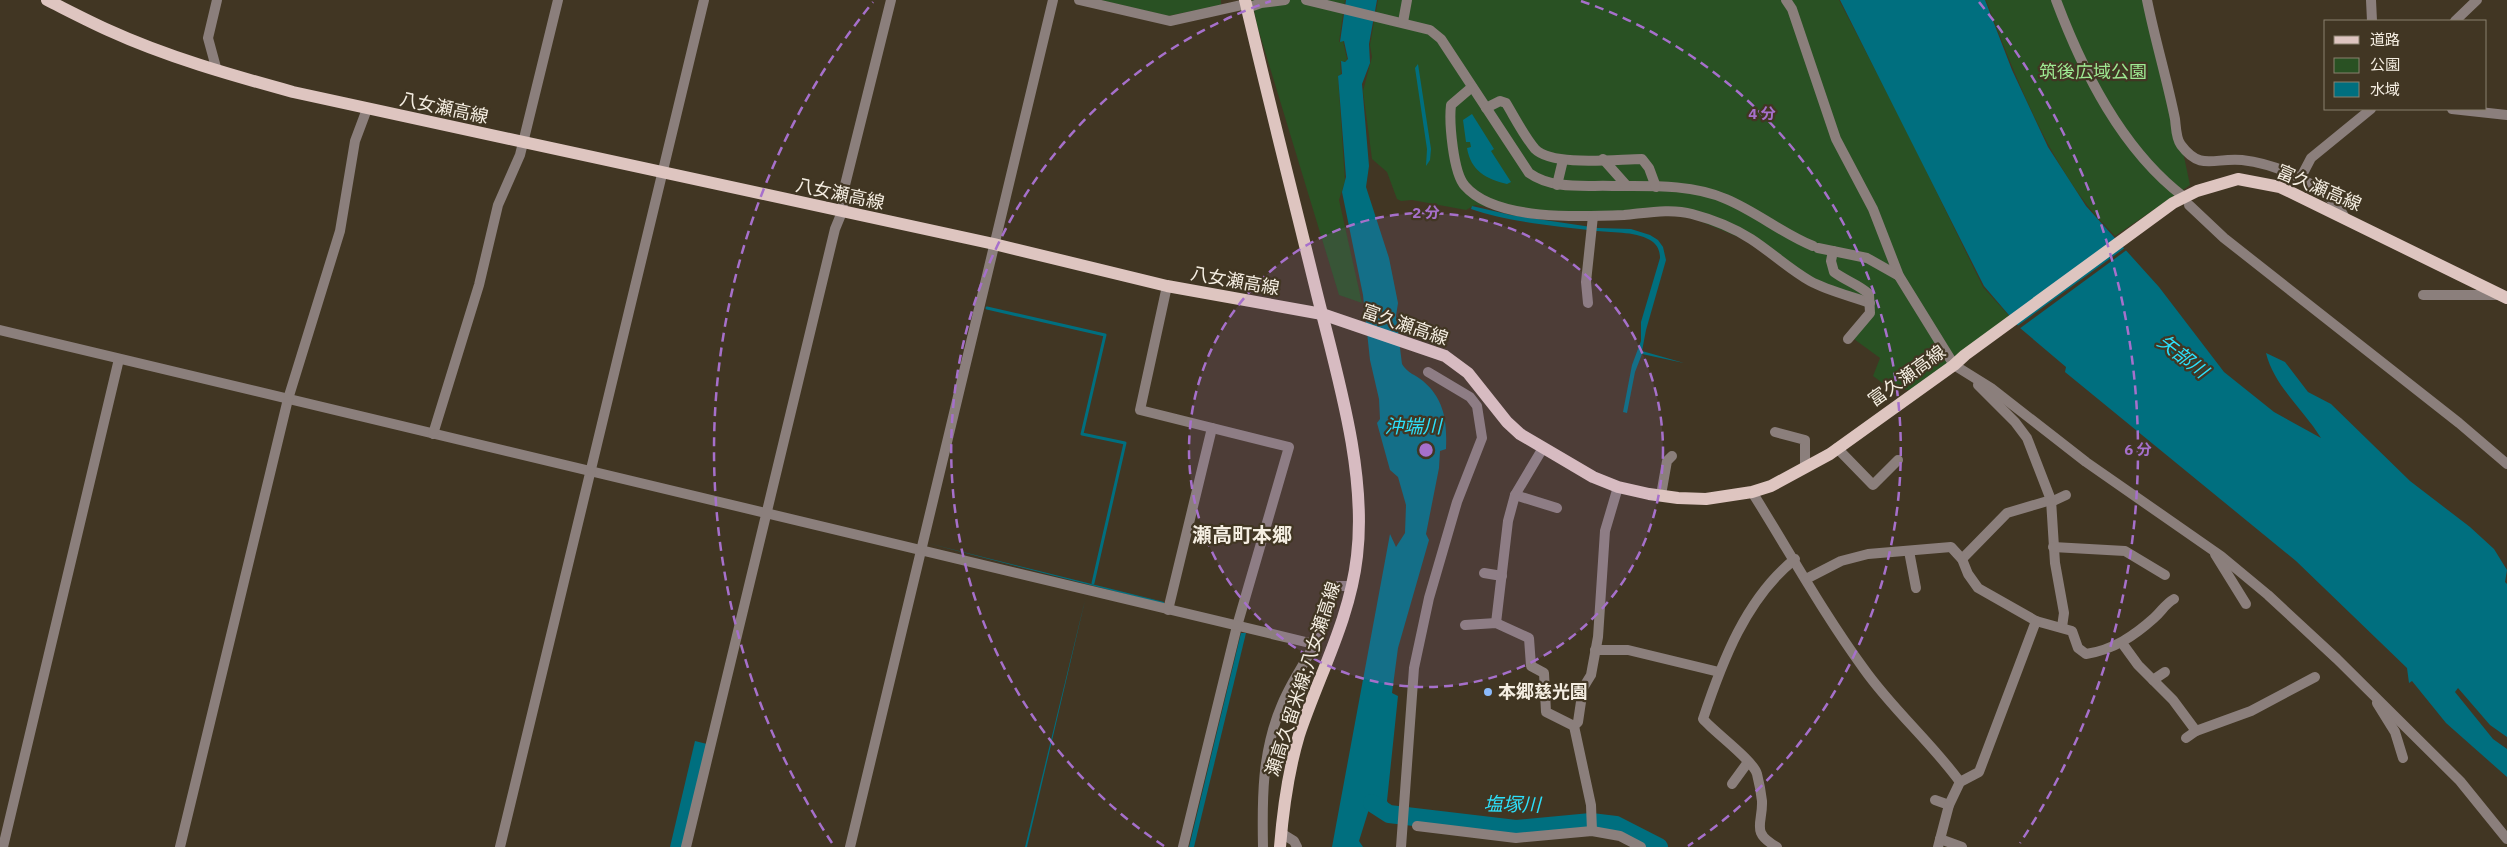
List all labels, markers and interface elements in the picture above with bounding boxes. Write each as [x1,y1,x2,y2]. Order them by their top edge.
legend [2324,20,2487,110]
text: 道路 [2370,30,2400,49]
text: 公園 [2370,55,2400,74]
park label: 筑後広域公園 [2039,60,2147,83]
text: 水域 [2370,80,2400,99]
street label: 八女瀬高線 [398,87,491,128]
text: 4 分 [1748,104,1776,123]
street label: 富久瀬高線 [2273,159,2365,216]
street label: 八女瀬高線 [794,173,887,214]
text: 2 分 [1412,203,1440,222]
street label: 八女瀬高線 [1189,261,1281,300]
street label: 富久瀬高線 [1359,299,1451,350]
water label: 矢部川 [2153,329,2214,384]
street label: 富久瀬高線 [1864,340,1950,411]
water label: 沖端川 [1384,414,1443,438]
text: 6 分 [2124,440,2152,459]
centre of rings [1417,441,1435,459]
district label: 瀬高町本郷 [1192,521,1292,548]
street label: 瀬高久留米線;八女瀬高線 [1260,579,1345,779]
place label: 本郷慈光園 [1498,680,1588,703]
marker: 本郷慈光園 [1482,686,1494,698]
water label: 塩塚川 [1483,792,1543,817]

